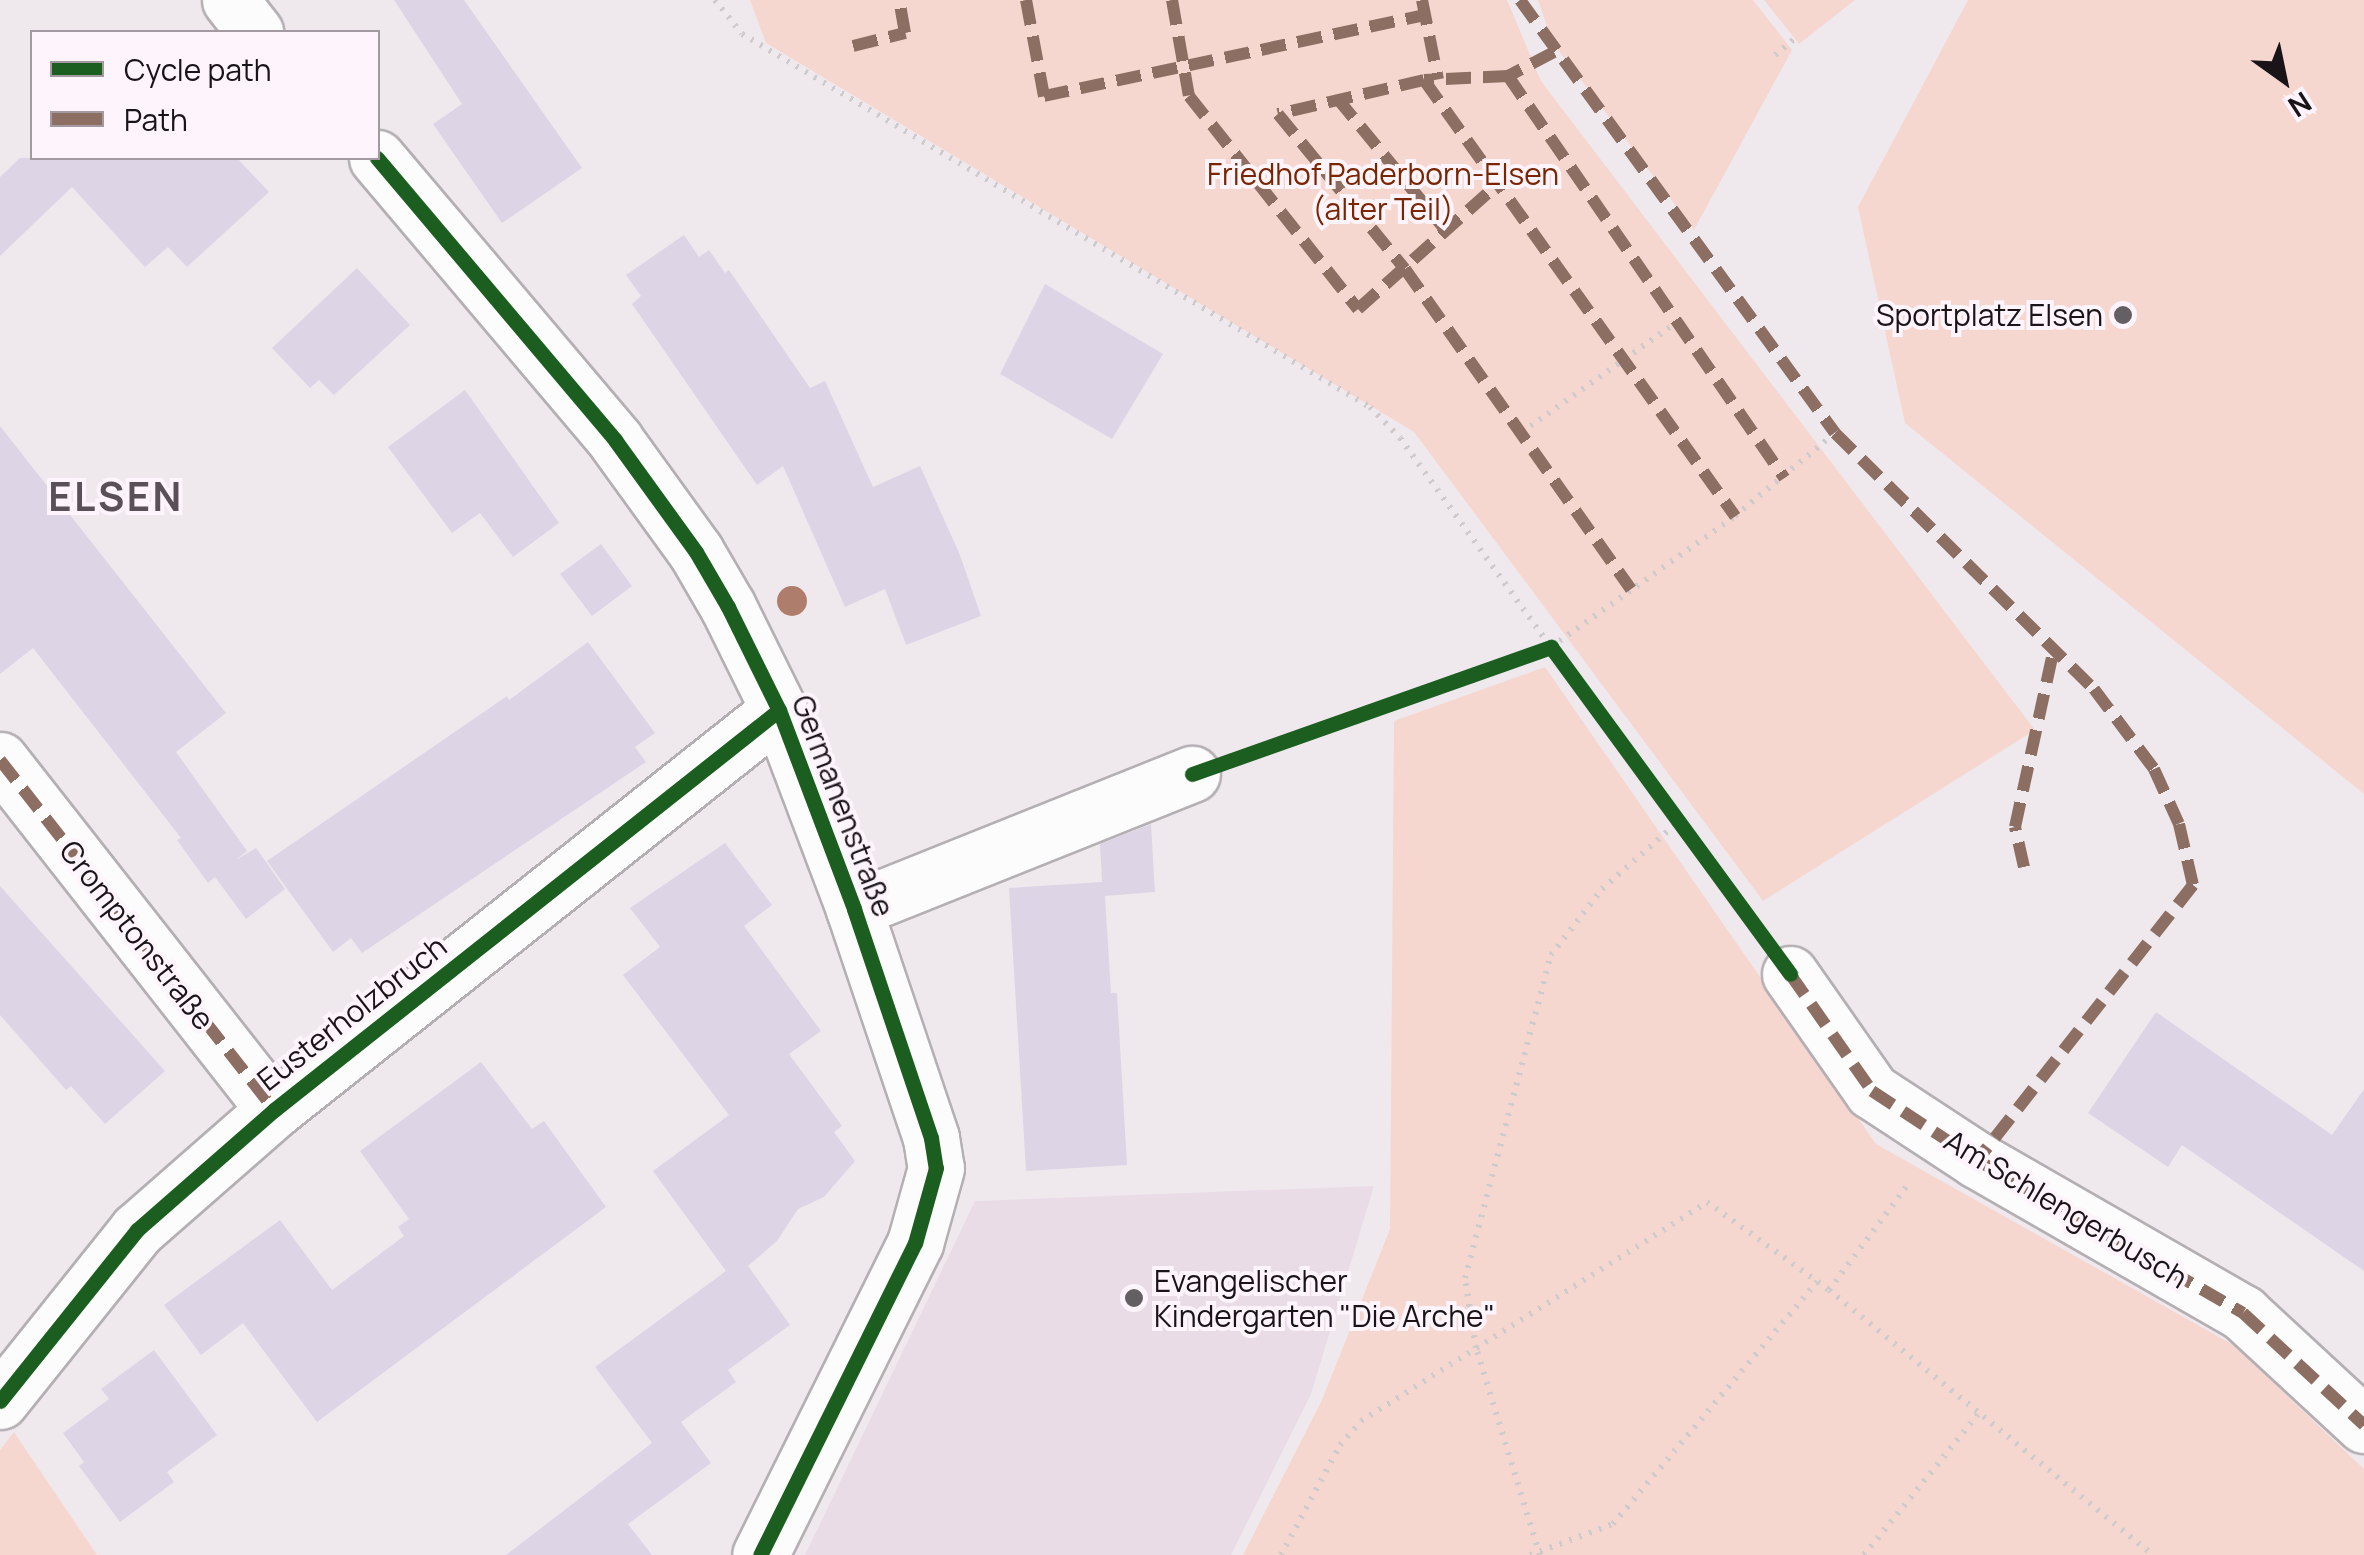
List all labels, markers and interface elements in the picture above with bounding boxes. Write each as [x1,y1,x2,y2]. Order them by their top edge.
legend [30,30,380,160]
north arrow [2234,30,2334,130]
text: Cycle path [124,49,272,90]
text: N [2282,84,2319,127]
text: Path [124,99,188,140]
park label: Friedhof Paderborn-Elsen (alter Teil) [1207,156,1559,226]
place label: Sportplatz Elsen [1876,297,2103,333]
marker: Sportplatz Elsen [2112,304,2134,326]
district label: ELSEN [48,472,184,520]
street label: Germanenstraße [784,690,902,922]
street label: Cromptonstraße [52,833,222,1037]
street label: Eusterholzbruch [250,928,454,1098]
street label: Am Schlengerbusch [1938,1122,2194,1296]
place label: Evangelischer Kindergarten "Die Arche" [1154,1263,1495,1334]
marker: Evangelischer Kindergarten "Die Arche" [1123,1287,1145,1309]

